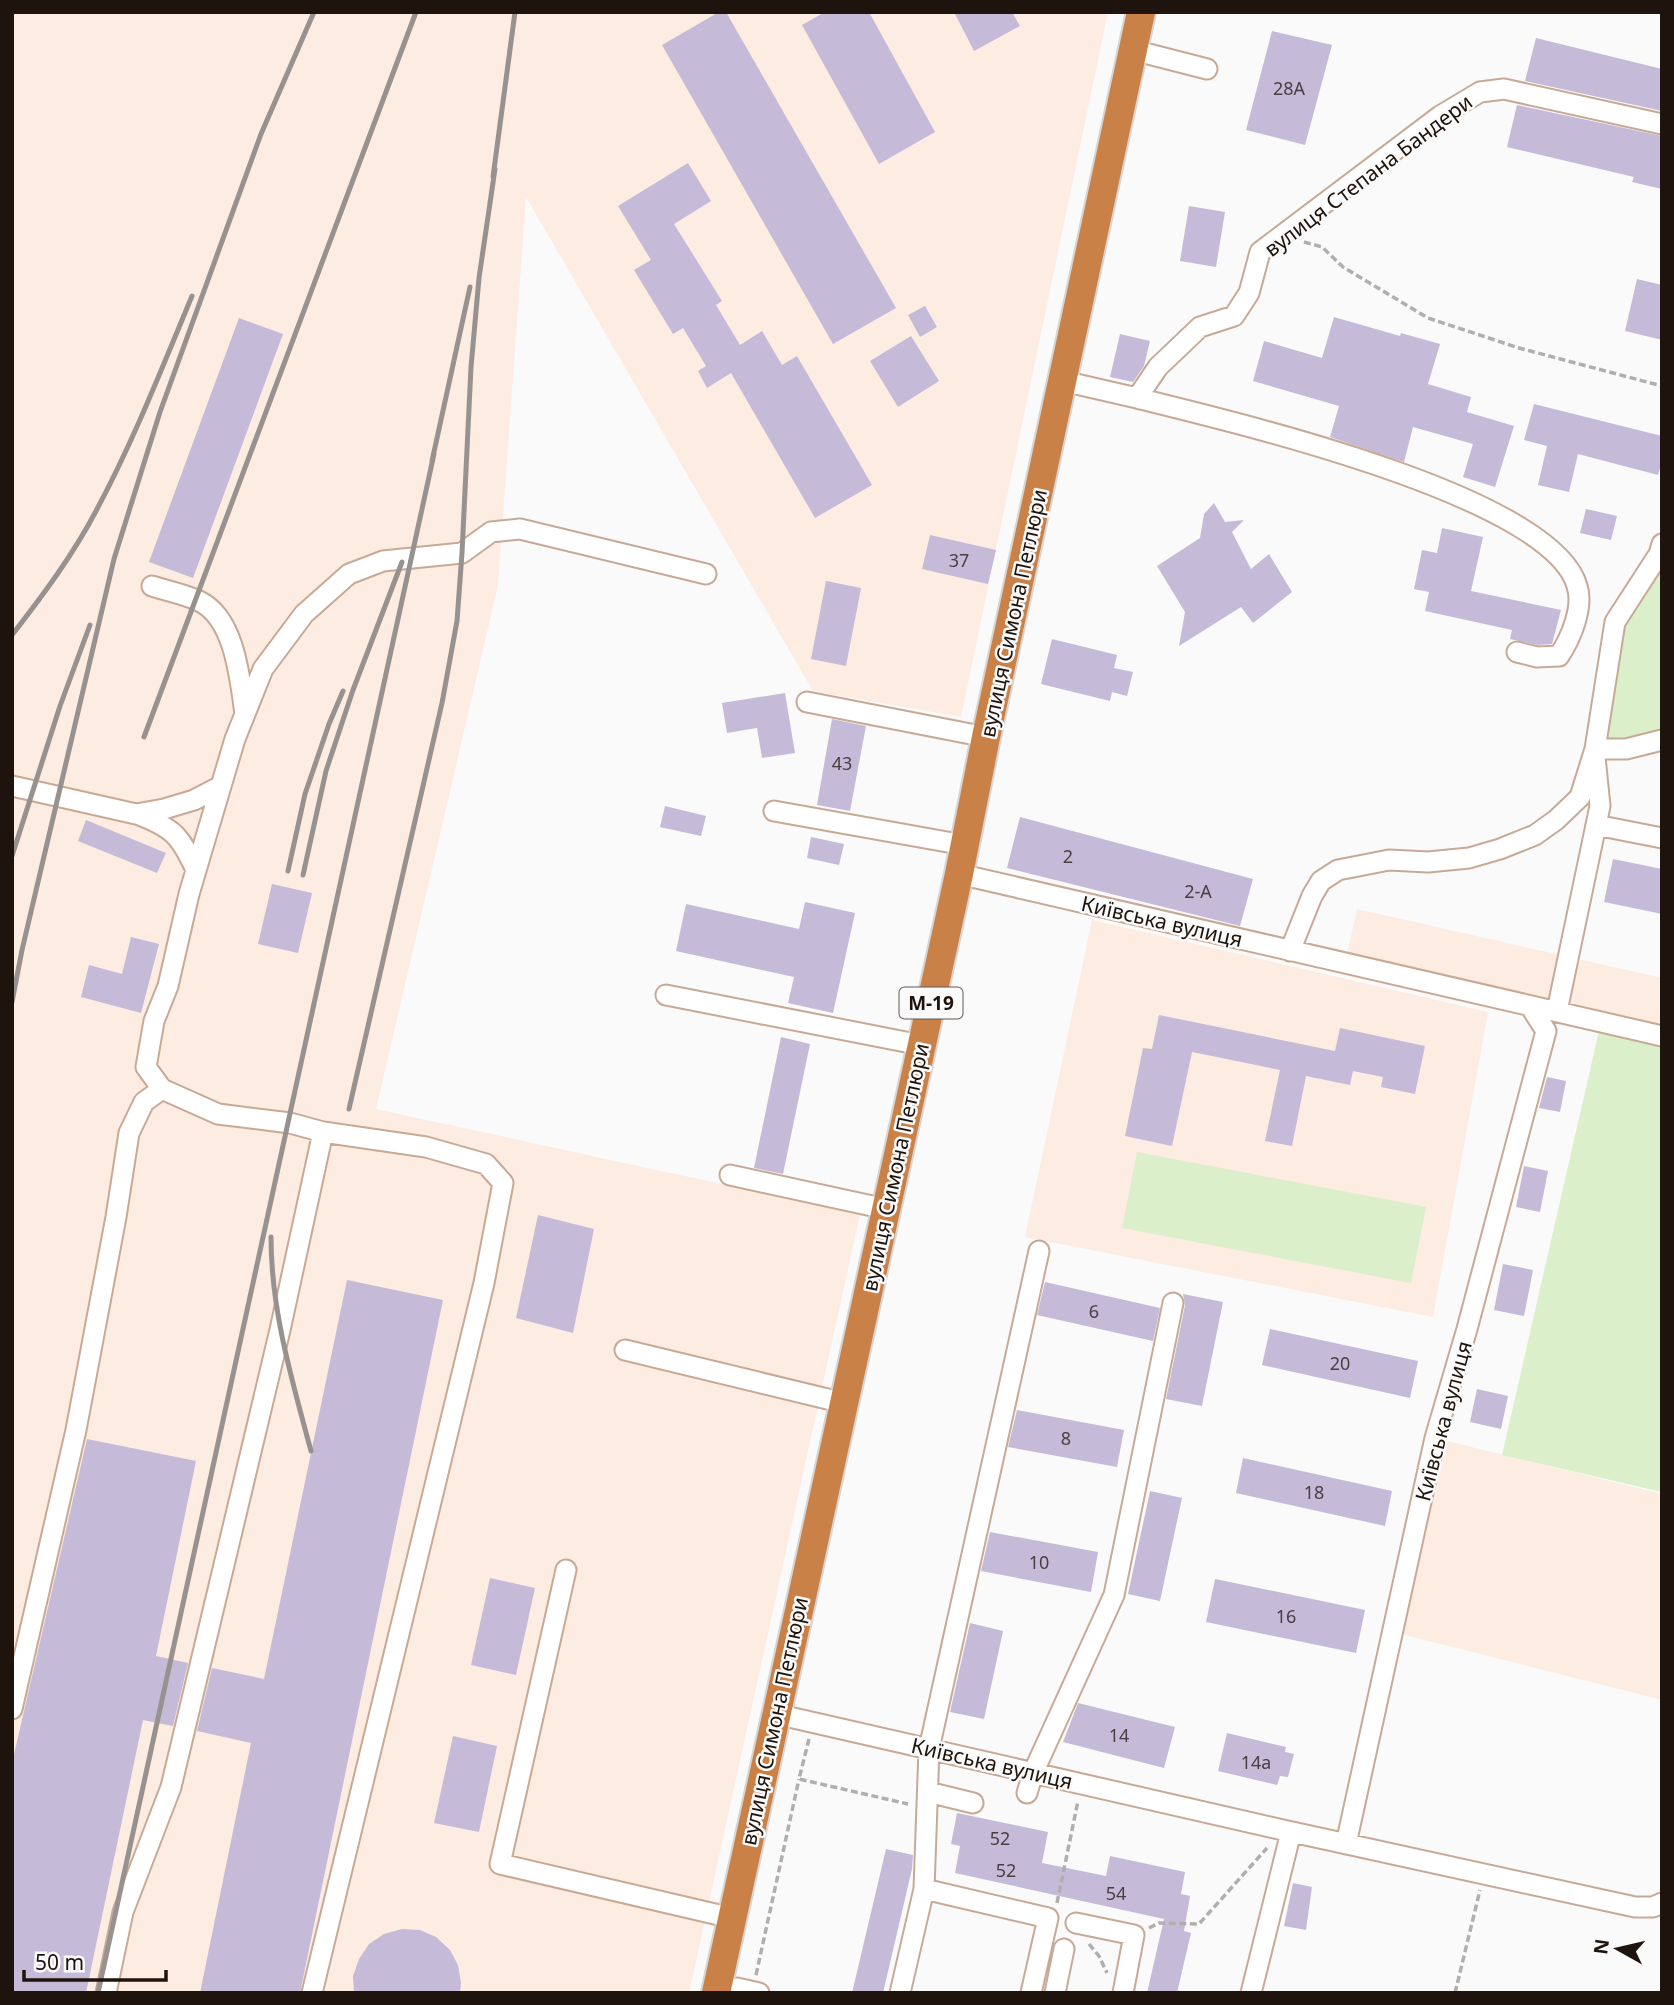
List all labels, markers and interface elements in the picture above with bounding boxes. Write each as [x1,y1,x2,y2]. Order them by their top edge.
house number: 28А [1273,76,1306,100]
street label: вулиця Степана Бандери [1258,87,1478,263]
street label: вулиця Симона Петлюри [973,486,1053,740]
house number: 37 [949,548,969,572]
house number: 43 [832,751,852,775]
house number: 2 [1063,844,1073,868]
house number: 2-А [1184,879,1212,903]
street label: Київська вулиця [1079,889,1245,953]
road number: М-19 [900,987,962,1018]
street label: вулиця Симона Петлюри [855,1040,935,1294]
house number: 6 [1089,1299,1099,1323]
street label: Київська вулиця [1408,1338,1478,1504]
house number: 20 [1330,1351,1350,1375]
house number: 8 [1061,1426,1071,1450]
house number: 18 [1304,1480,1324,1504]
house number: 10 [1029,1550,1049,1574]
street label: вулиця Симона Петлюри [734,1594,814,1848]
house number: 16 [1276,1604,1296,1628]
house number: 14 [1109,1723,1129,1747]
street label: Київська вулиця [909,1731,1075,1795]
house number: 14а [1241,1750,1271,1774]
house number: 52 [990,1826,1010,1850]
house number: 52 [996,1858,1016,1882]
house number: 54 [1106,1881,1126,1905]
north arrow [1583,1914,1653,1984]
text: N [1587,1937,1615,1956]
scale bar [24,1938,166,1982]
text: 50 m [35,1948,84,1976]

